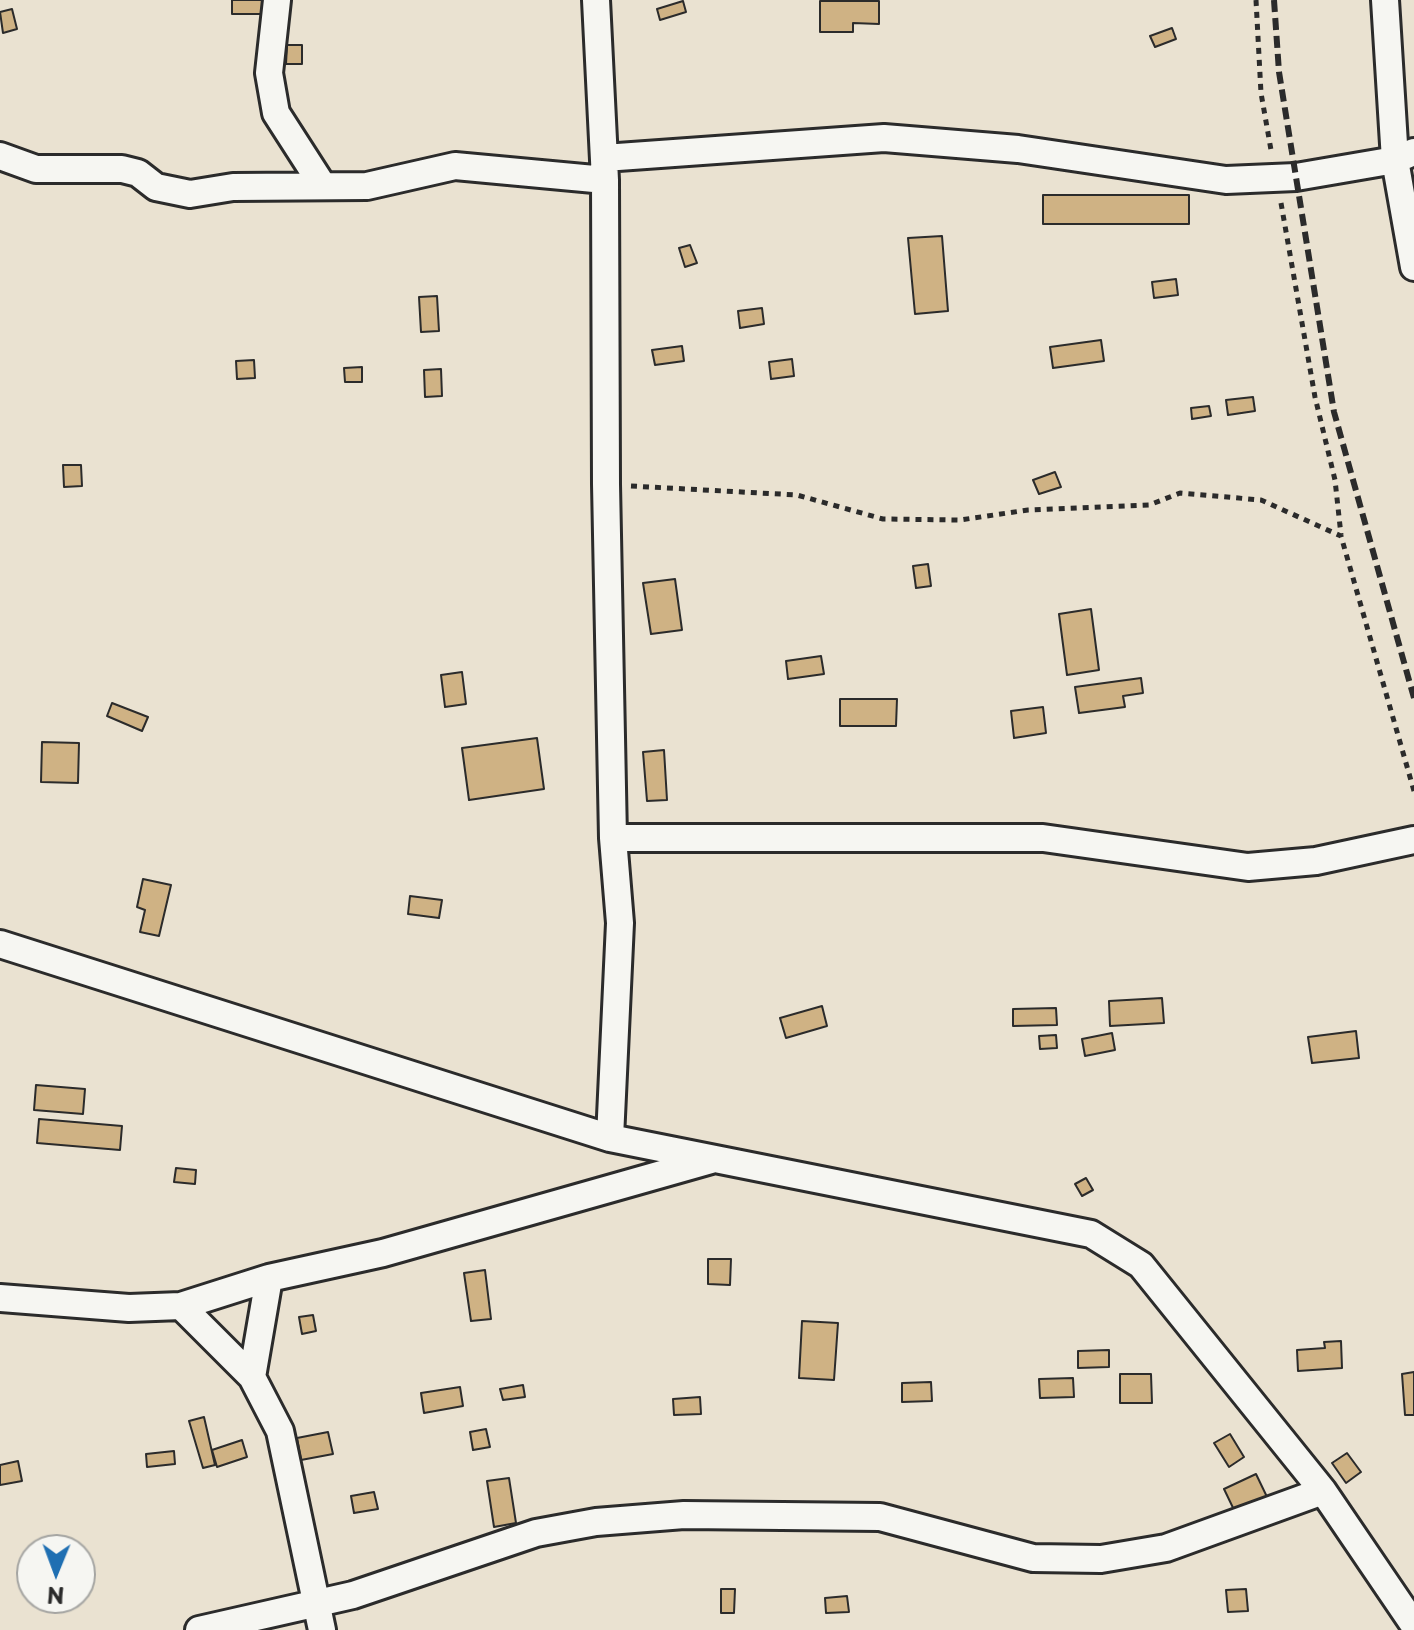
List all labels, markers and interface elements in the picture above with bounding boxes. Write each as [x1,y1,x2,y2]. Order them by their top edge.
north arrow [16,1534,96,1614]
text: N [47,1580,65,1613]

